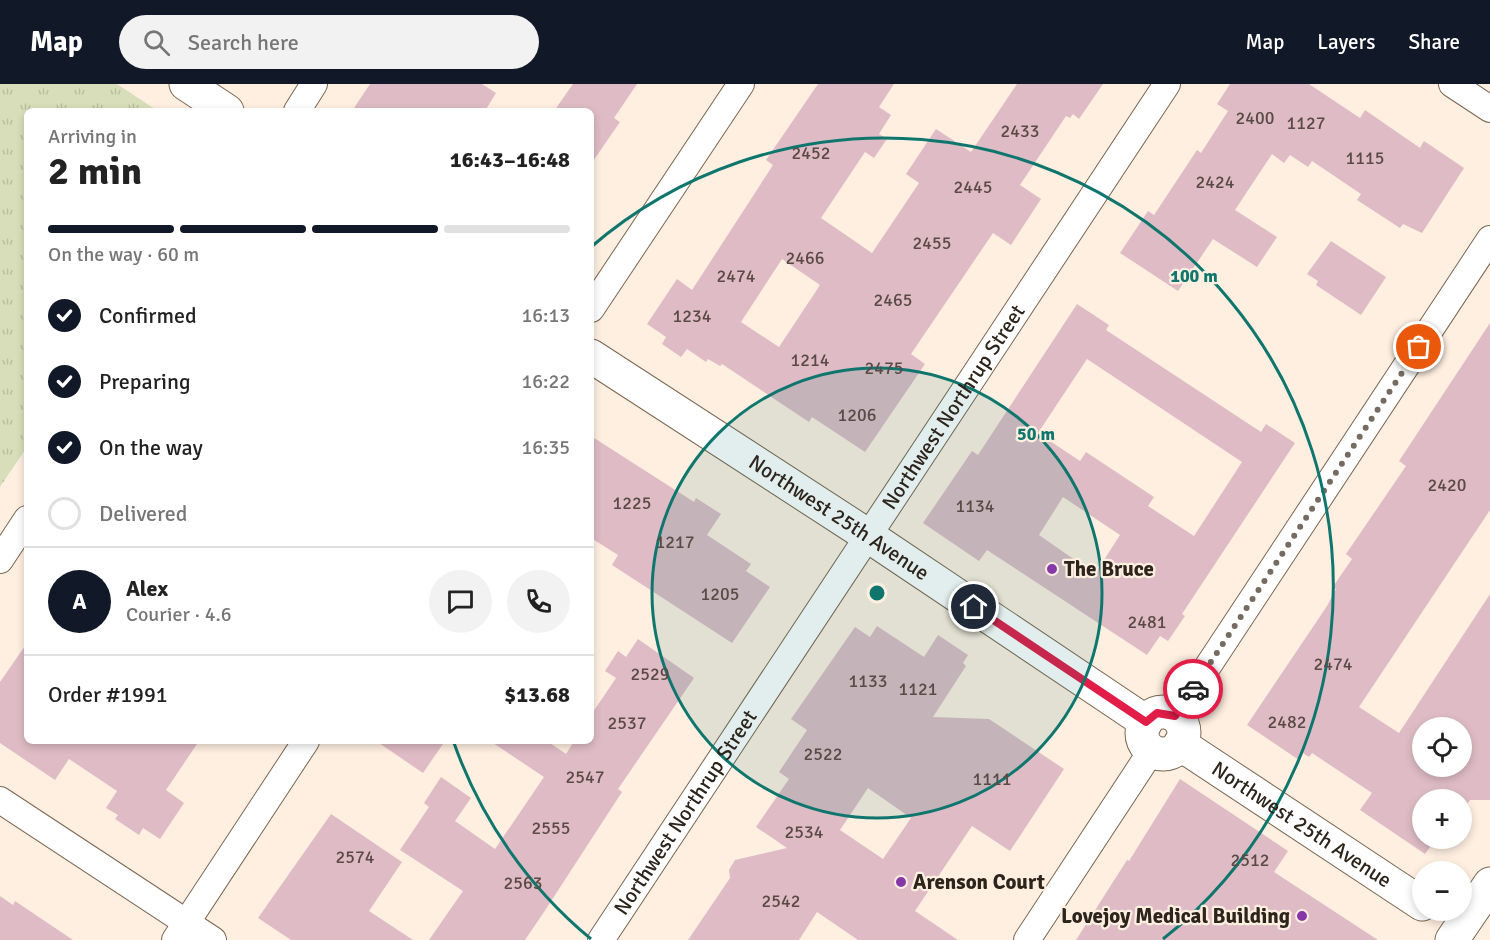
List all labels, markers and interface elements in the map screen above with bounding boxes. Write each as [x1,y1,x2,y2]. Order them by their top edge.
search box [119,15,539,69]
text: Map [30,25,83,59]
icon: search [140,26,173,59]
text: Search here [188,29,299,56]
text: Map [1246,29,1284,55]
text: Layers [1317,29,1375,55]
text: Share [1408,29,1460,55]
house number: 2400 [1236,107,1274,129]
house number: 1127 [1287,112,1325,134]
house number: 2433 [1001,120,1039,142]
text: Arriving in [48,124,137,149]
house number: 2452 [792,142,830,164]
text: 16:43–16:48 [450,146,570,173]
text: 2 min [48,147,142,195]
house number: 1115 [1346,147,1384,169]
house number: 2424 [1196,171,1235,193]
house number: 2445 [954,176,992,198]
house number: 2455 [913,232,951,254]
text: On the way · 60 m [48,242,199,267]
house number: 2466 [786,247,824,269]
house number: 2474 [717,265,756,287]
text: 100 m [1170,265,1218,287]
house number: 2465 [874,289,912,311]
icon: check [48,299,81,332]
street label: Northwest Northrup Street [876,300,1031,514]
text: Confirmed [99,302,197,329]
text: 16:13 [521,303,570,328]
house number: 1234 [673,305,712,327]
pin [1393,321,1444,372]
icon: bag [1402,330,1435,363]
house number: 1214 [791,349,830,371]
house number: 2475 [865,357,903,379]
icon: check [48,365,81,398]
text: Preparing [99,368,191,395]
text: 16:22 [521,369,570,394]
house number: 1206 [838,404,876,426]
text: 50 m [1017,423,1055,445]
icon: check [48,431,81,464]
text: On the way [99,434,203,461]
text: 16:35 [521,435,570,460]
street label: Northwest 25th Avenue [744,449,934,586]
house number: 2420 [1428,474,1466,496]
house number: 1225 [613,492,651,514]
house number: 1134 [956,495,995,517]
text: Delivered [99,500,187,527]
house number: 1217 [656,531,694,553]
place label: The Bruce [1064,556,1154,582]
marker: The Bruce [1045,562,1059,576]
button: chat [429,570,492,633]
button: phone [507,570,570,633]
text: Alex [126,575,168,602]
pin [948,581,999,632]
house number: 1205 [701,583,739,605]
centre of rings [867,583,887,603]
text: A [72,588,87,615]
icon: home [957,590,990,623]
text: Courier · 4.6 [126,602,232,627]
house number: 2481 [1128,611,1166,633]
house number: 2474 [1314,653,1353,675]
courier [1163,659,1223,719]
house number: 2529 [631,663,669,685]
house number: 1133 [849,670,887,692]
icon: car [1177,673,1210,706]
house number: 1121 [899,678,937,700]
text: Order #1991 [48,681,168,708]
text: $13.68 [504,681,570,708]
street label: Northwest Northrup Street [608,705,763,920]
house number: 2482 [1268,711,1306,733]
house number: 2537 [608,712,646,734]
map controls [1412,717,1472,921]
button: locate [1412,717,1472,777]
house number: 2522 [804,743,842,765]
street label: Northwest 25th Avenue [1207,756,1397,893]
house number: 2547 [566,766,604,788]
house number: 1111 [973,768,1011,790]
button: + [1412,789,1472,849]
house number: 2555 [532,817,570,839]
house number: 2534 [785,821,824,843]
house number: 2574 [336,846,375,868]
house number: 2512 [1231,849,1269,871]
button: − [1412,861,1472,921]
place label: Arenson Court [913,869,1045,895]
house number: 2563 [504,872,542,894]
marker: Arenson Court [894,875,908,889]
house number: 2542 [762,890,800,912]
place label: Lovejoy Medical Building [1061,903,1290,929]
marker: Lovejoy Medical Building [1295,909,1309,923]

